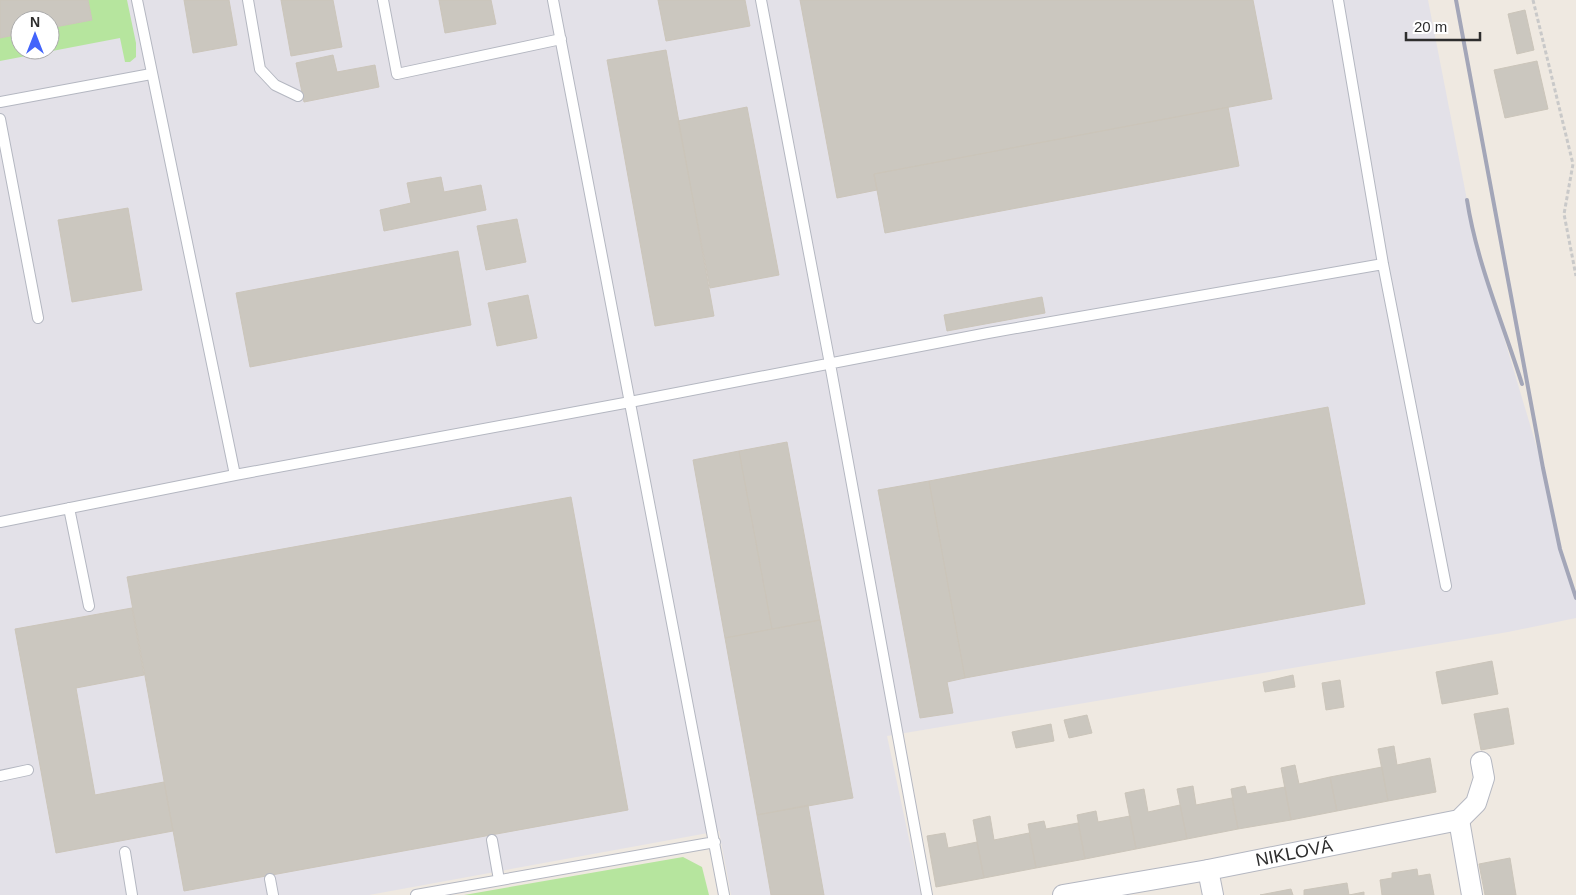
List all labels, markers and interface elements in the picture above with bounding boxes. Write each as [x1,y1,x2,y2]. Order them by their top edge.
north arrow [10,10,60,60]
scale bar [1406,10,1480,42]
text: N [30,14,40,30]
text: 20 m [1414,18,1447,35]
street label: NIKLOVÁ [1254,835,1334,870]

